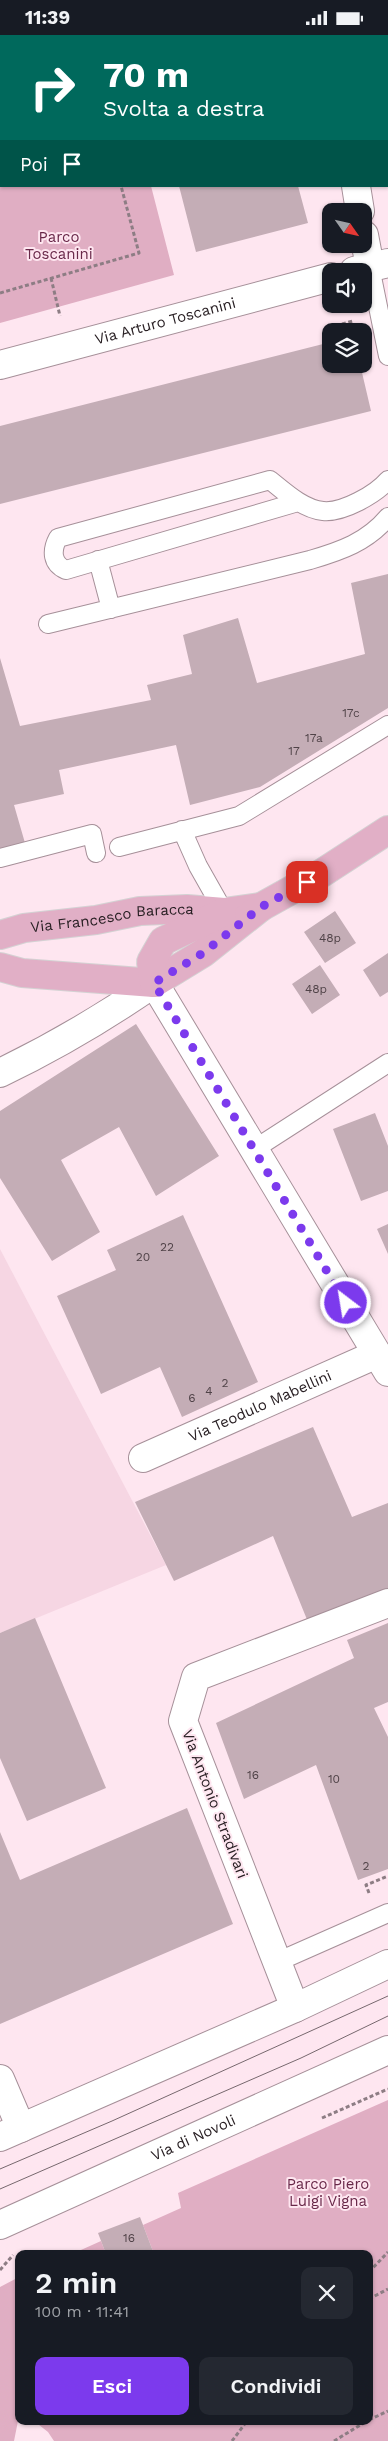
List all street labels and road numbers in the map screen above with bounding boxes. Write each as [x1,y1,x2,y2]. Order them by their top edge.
street label: Via Arturo Toscanini [93,294,238,348]
street label: Via Francesco Baracca [30,900,195,936]
street label: Via Teodulo Mabellini [186,1366,334,1446]
street label: Via Antonio Stradivari [178,1727,252,1881]
street label: Via di Novoli [148,2111,238,2165]

